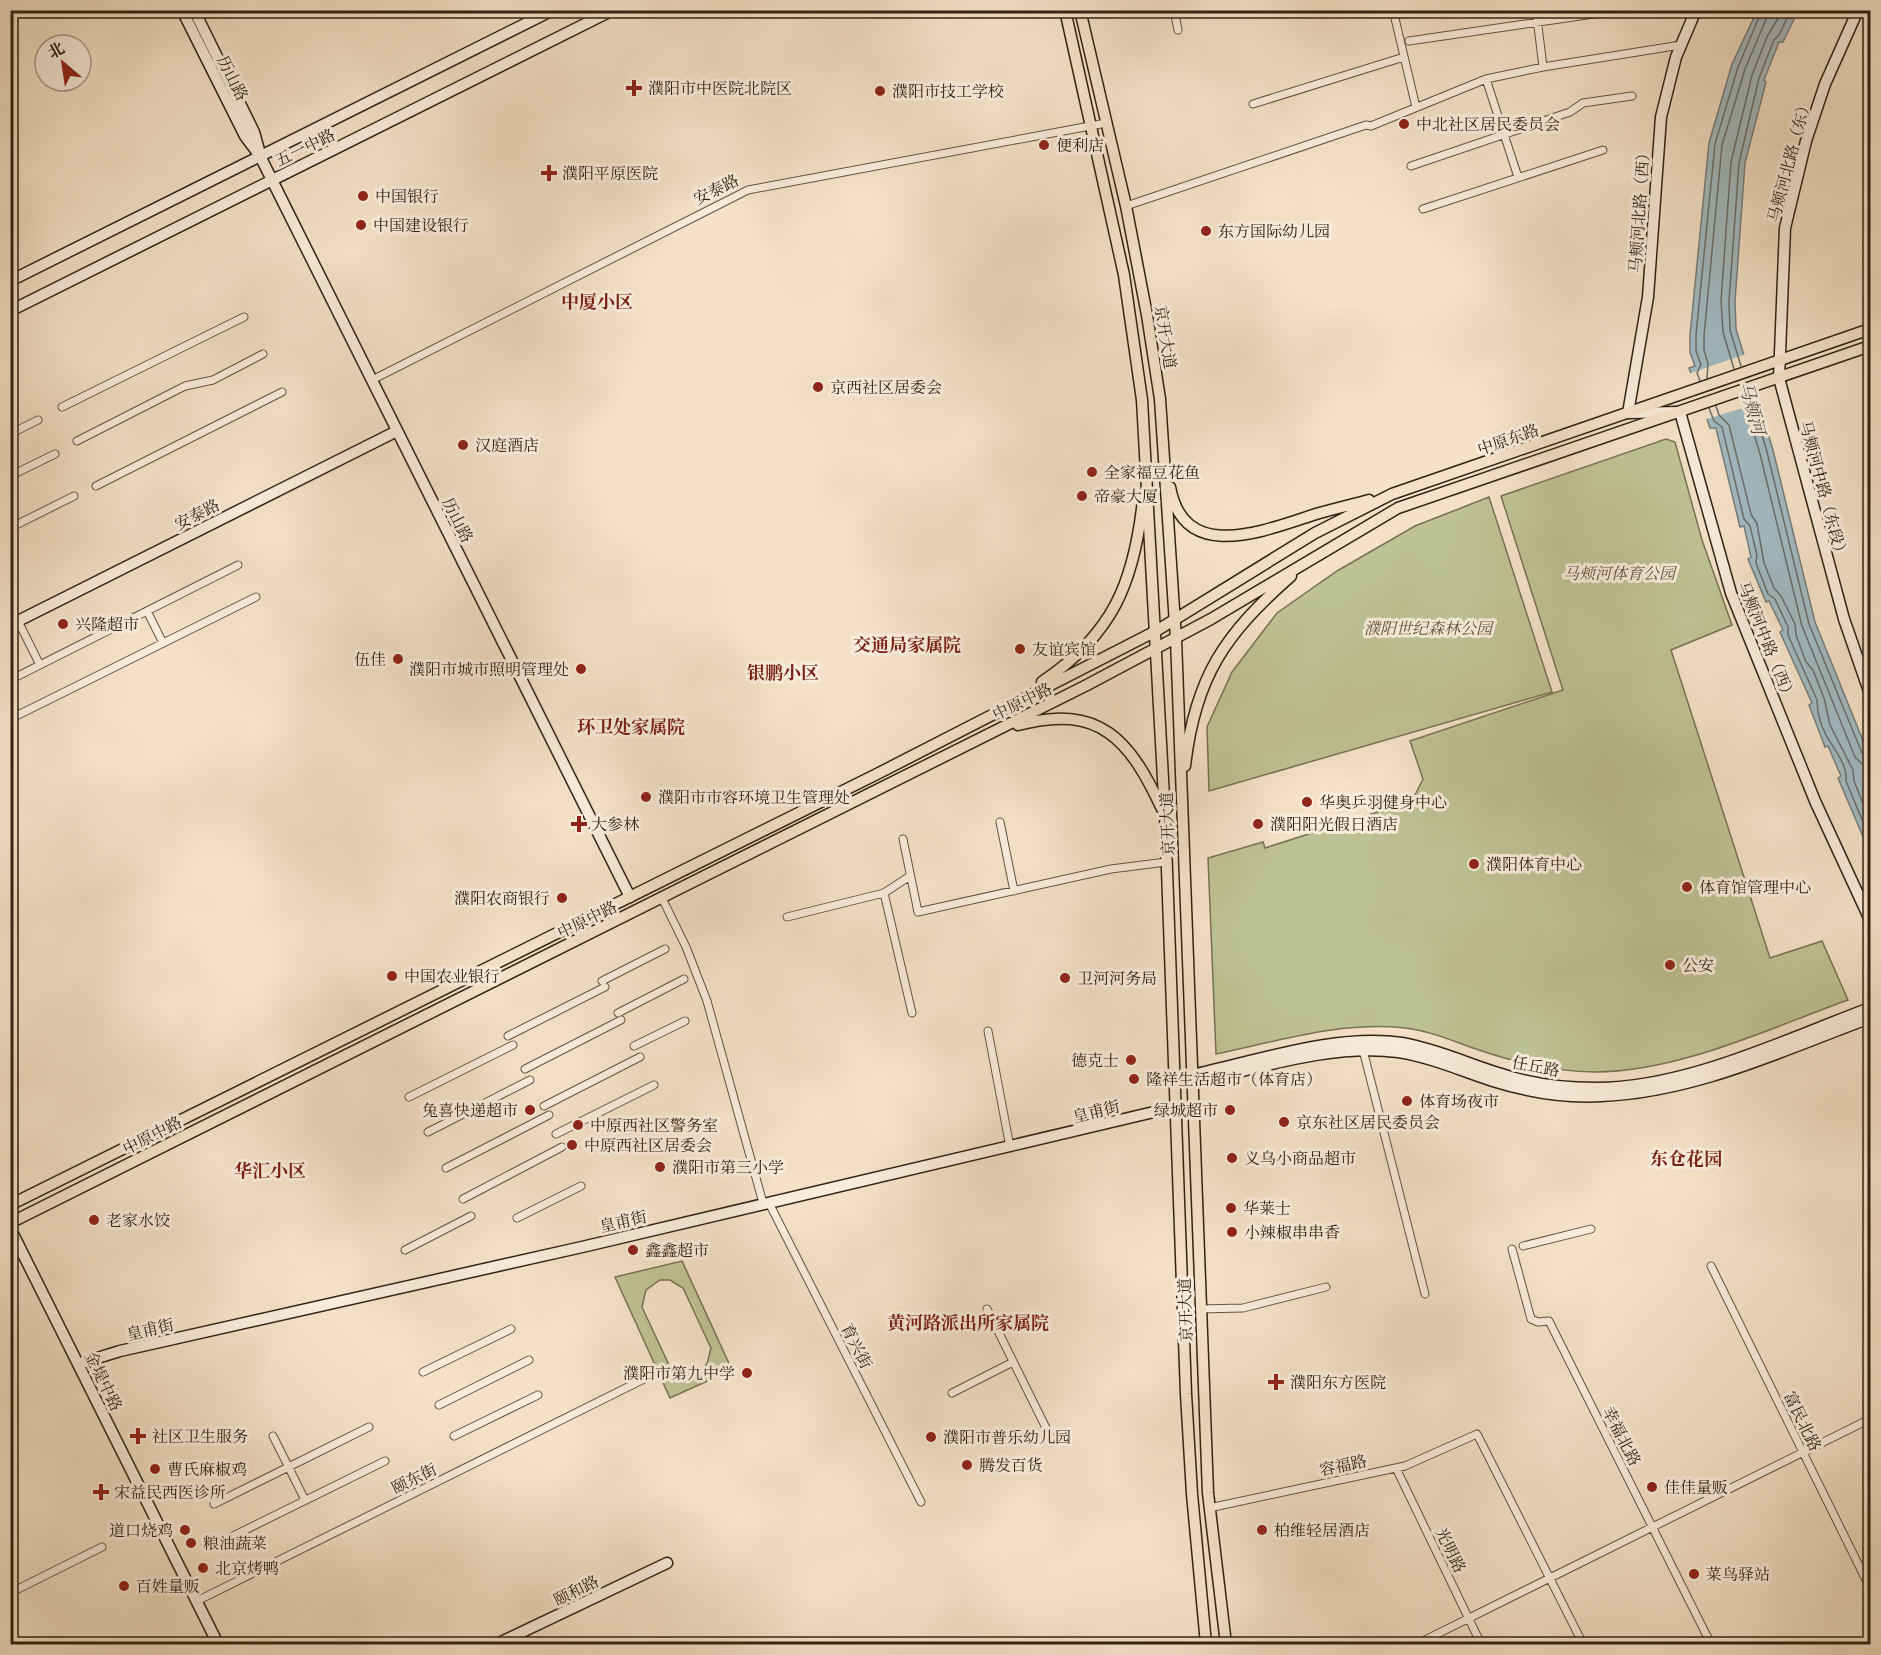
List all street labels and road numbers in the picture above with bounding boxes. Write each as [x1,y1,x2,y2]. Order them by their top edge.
street label: 历山路 [213,53,251,104]
street label: 马颊河北路（东） [1765,96,1815,224]
street label: 五一中路 [273,126,338,170]
street label: 马颊河北路（西） [1627,145,1653,274]
street label: 安泰路 [691,171,742,209]
street label: 京开大道 [1151,304,1179,370]
street label: 马颊河中路（东段） [1796,418,1850,562]
street label: 中原东路 [1475,421,1542,459]
street label: 历山路 [438,495,476,546]
street label: 安泰路 [172,496,223,534]
street label: 马颊河中路（西） [1734,579,1798,704]
street label: 中原中路 [990,680,1055,724]
street label: 京开大道 [1158,792,1178,856]
street label: 中原中路 [555,898,620,942]
street label: 任丘路 [1511,1054,1561,1080]
street label: 皇甫街 [1071,1097,1122,1127]
street label: 中原中路 [120,1113,185,1158]
street label: 皇甫街 [598,1208,649,1236]
street label: 京开大道 [1176,1278,1196,1342]
street label: 皇甫街 [125,1316,176,1344]
street label: 育兴街 [837,1321,875,1372]
street label: 金堤中路 [81,1349,125,1414]
street label: 富民北路 [1780,1389,1824,1454]
street label: 幸福北路 [1599,1404,1644,1469]
street label: 容福路 [1318,1452,1369,1480]
street label: 颐东街 [389,1460,440,1498]
street label: 光明路 [1431,1525,1469,1576]
street label: 颐和路 [551,1572,602,1610]

